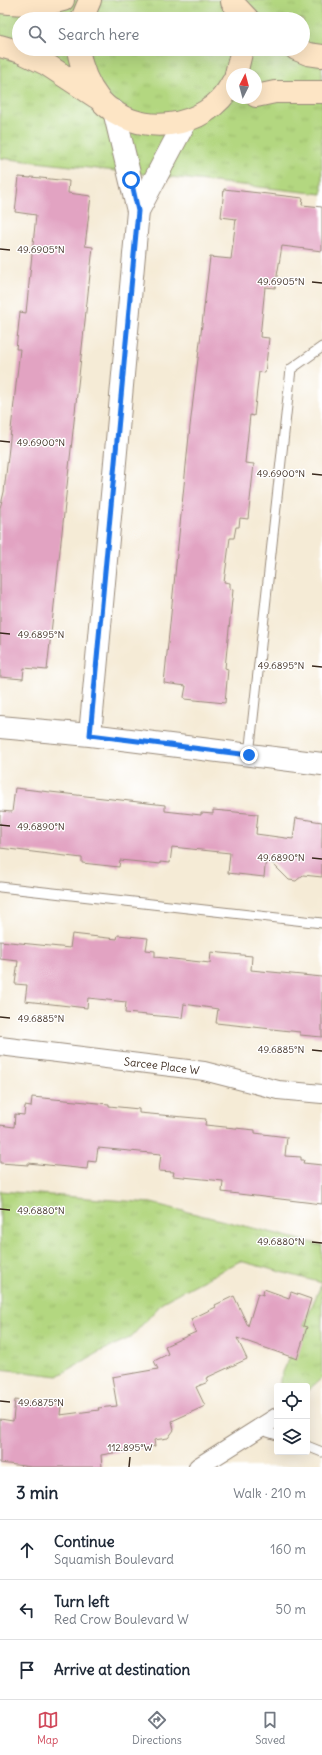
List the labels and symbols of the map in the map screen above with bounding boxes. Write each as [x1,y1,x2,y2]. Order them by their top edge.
north arrow [226,68,262,104]
route start [122,171,140,189]
text: 49.6905°N [17,243,65,256]
text: 49.6905°N [257,275,305,288]
text: 49.6900°N [17,436,65,449]
text: 49.6900°N [257,467,305,480]
text: 49.6895°N [18,628,64,641]
text: 49.6895°N [258,659,304,672]
route end [240,746,258,764]
text: 49.6890°N [17,820,65,833]
text: 49.6890°N [257,851,305,864]
text: 49.6885°N [18,1012,64,1025]
text: 49.6885°N [258,1043,304,1056]
street label: Sarcee Place W [123,1054,200,1077]
text: 49.6880°N [17,1204,65,1217]
text: 49.6880°N [257,1235,305,1248]
text: 49.6875°N [18,1396,64,1409]
text: 112.895°W [107,1441,153,1454]

